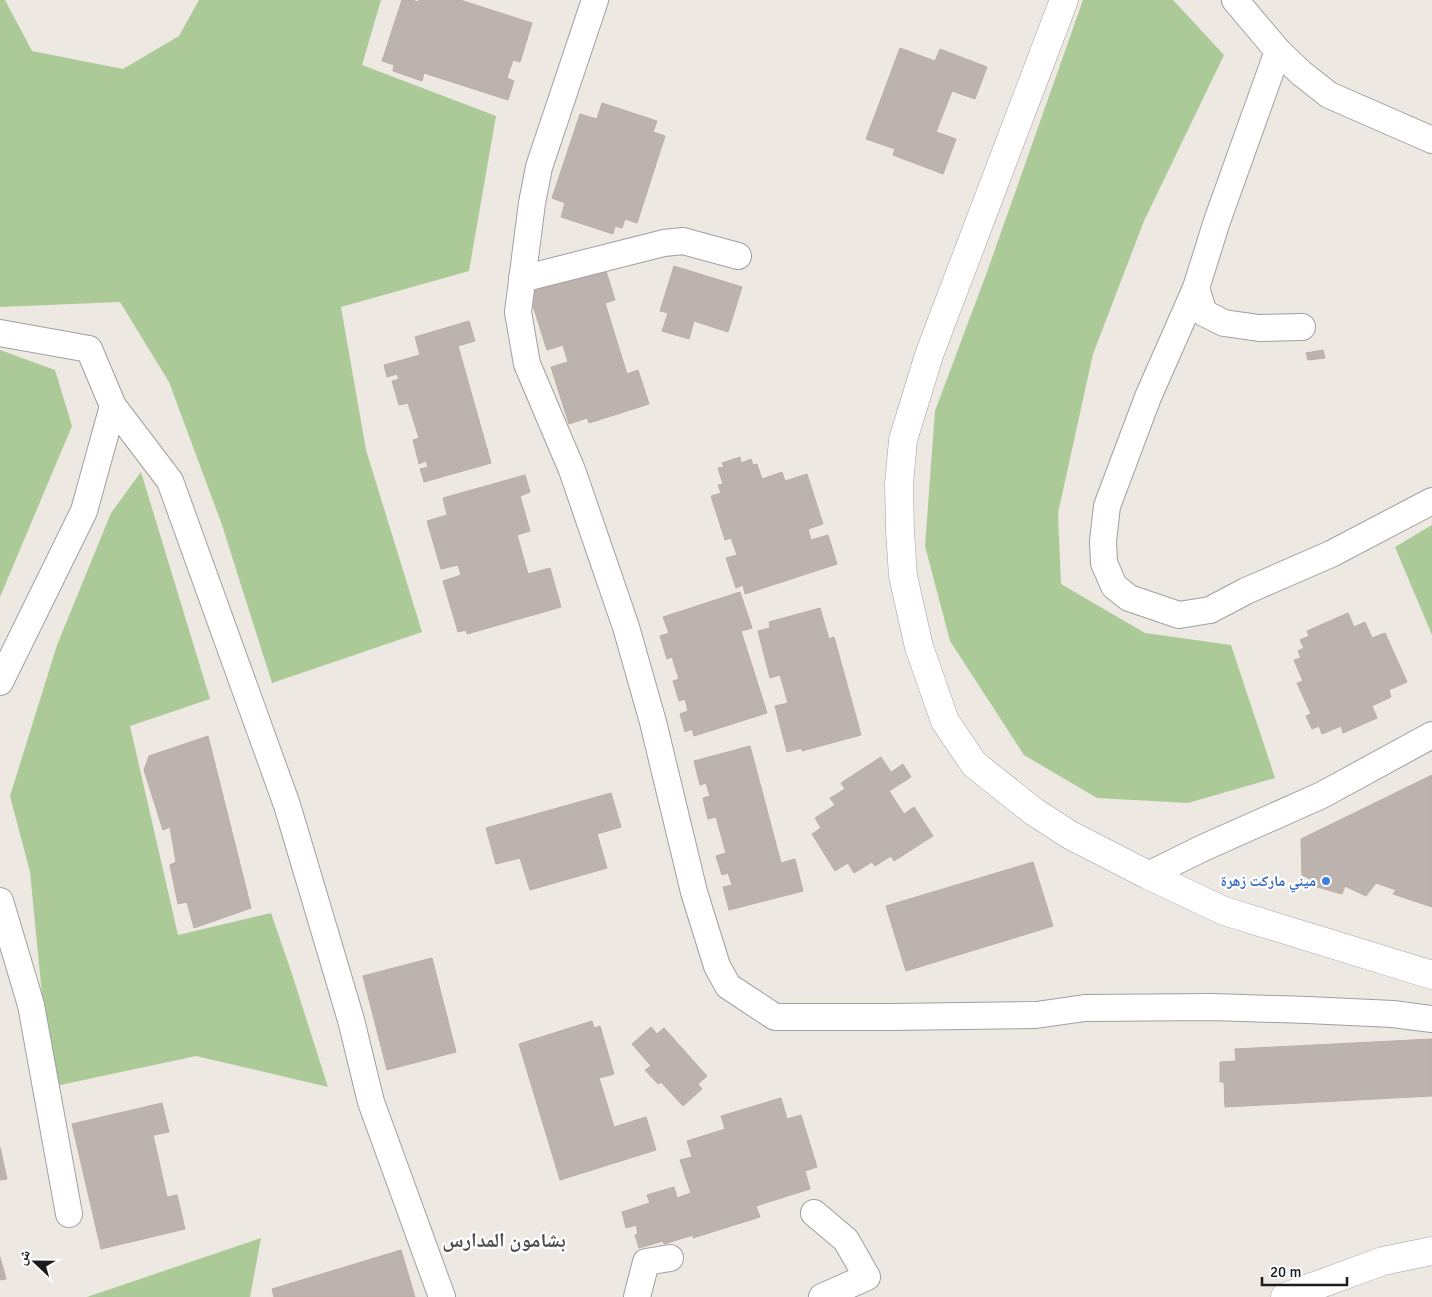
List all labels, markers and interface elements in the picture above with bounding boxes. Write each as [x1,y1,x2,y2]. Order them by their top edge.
place label: ميني ماركت زهرة [1221,872,1316,893]
marker: ميني ماركت زهرة [1320,875,1332,887]
district label: بشامون المدارس [442,1228,566,1253]
north arrow [10,1237,60,1287]
text: ش [13,1247,34,1267]
scale bar [1262,1254,1347,1286]
text: 20 m [1270,1263,1301,1281]

